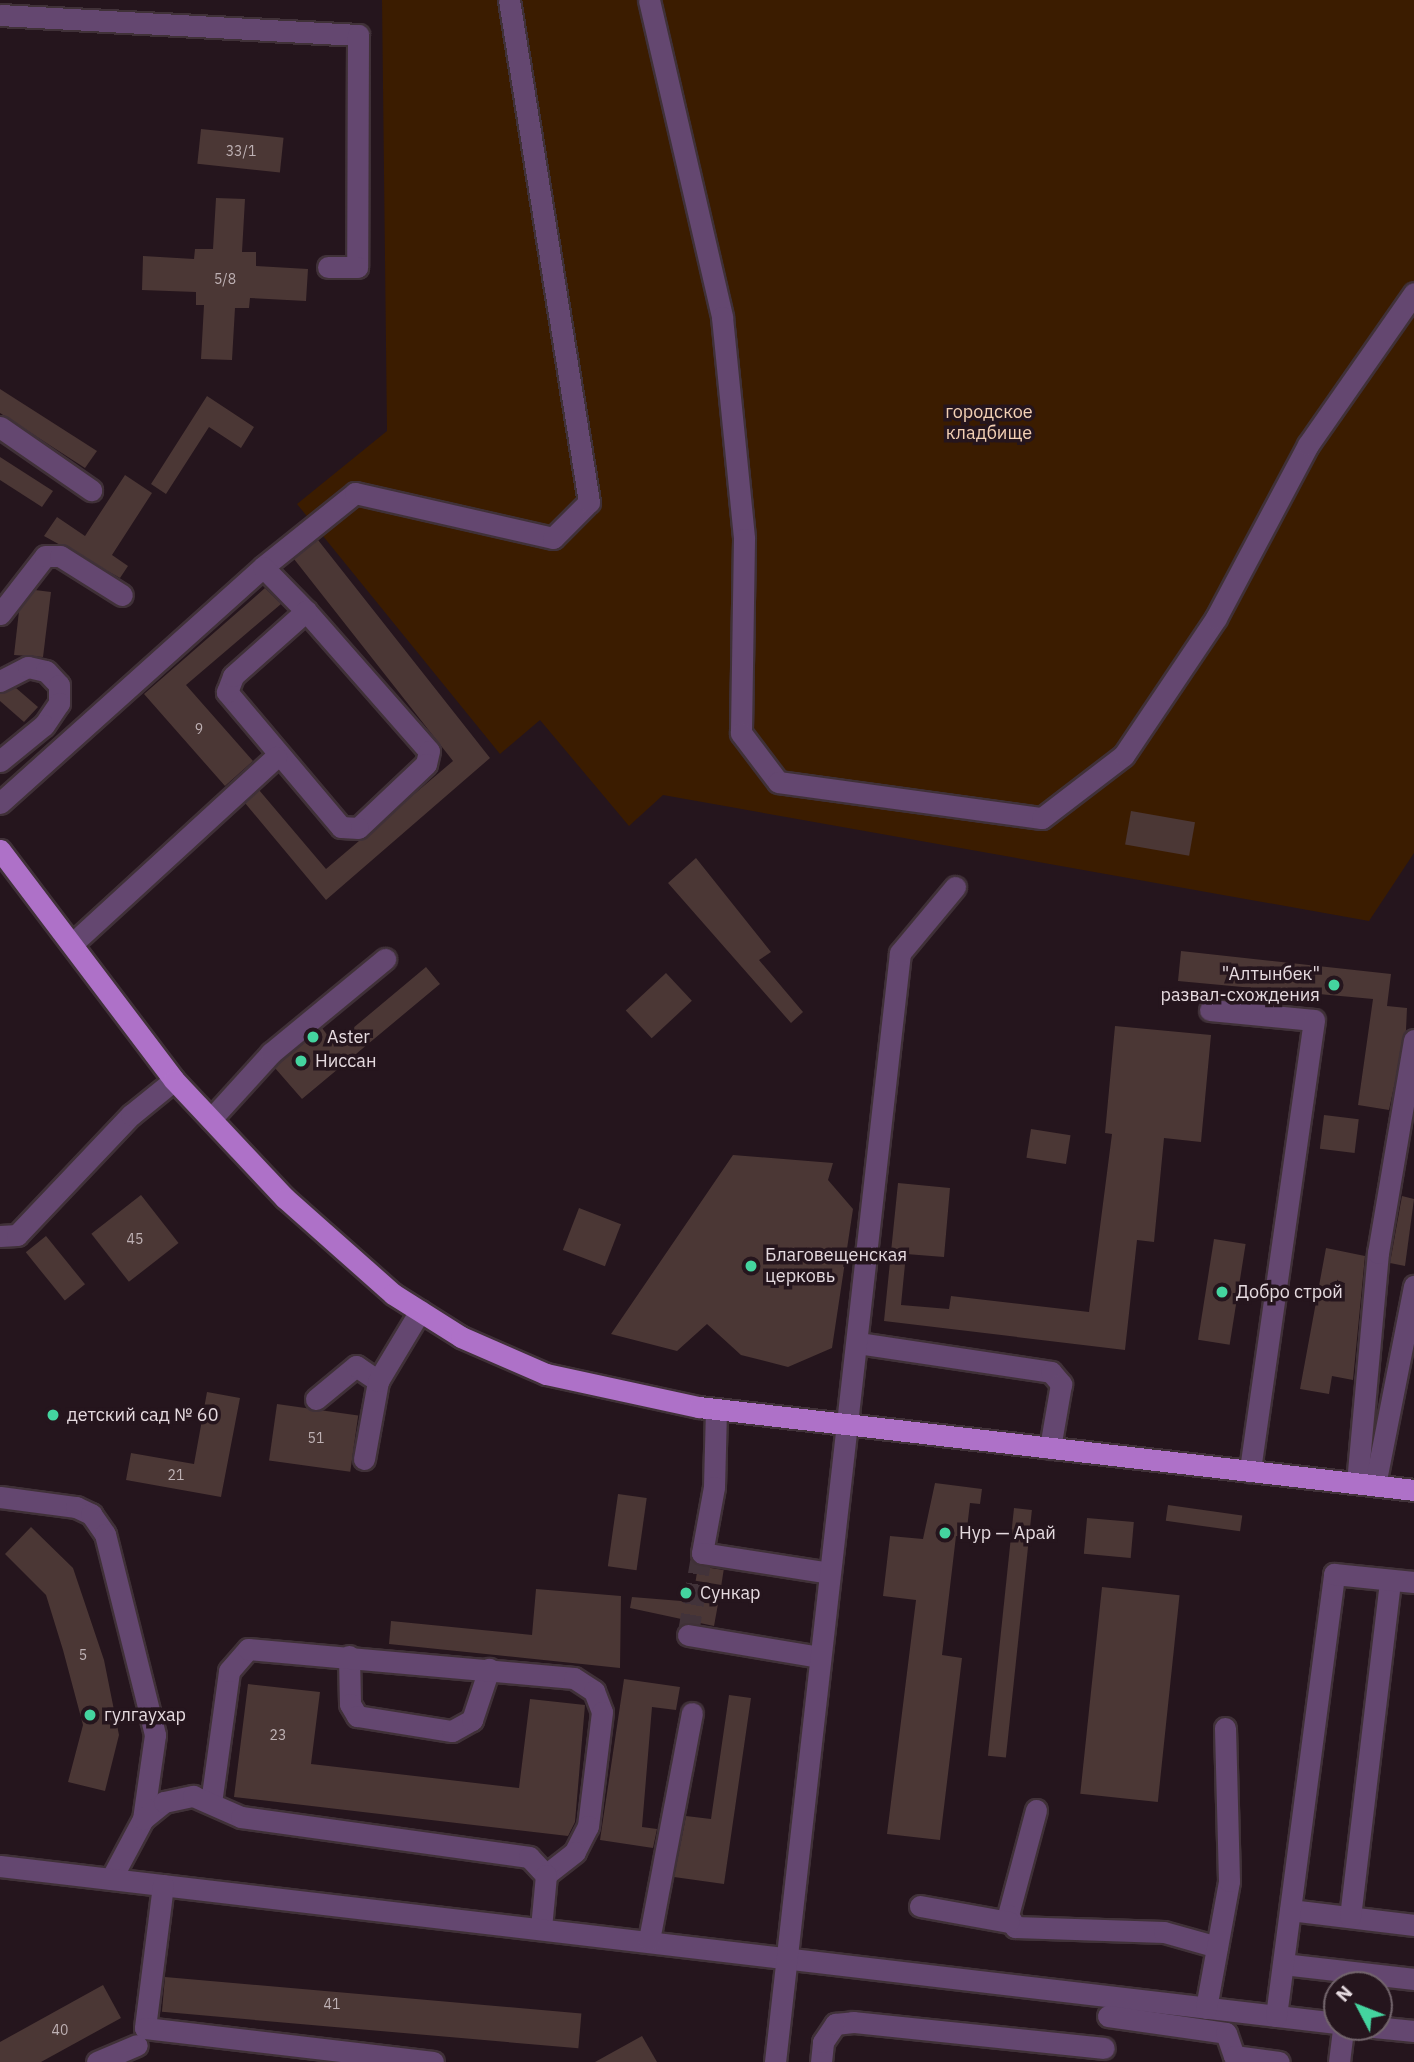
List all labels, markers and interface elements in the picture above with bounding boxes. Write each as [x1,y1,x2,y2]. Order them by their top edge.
house number: 33/1 [226,143,256,159]
house number: 5/8 [214,271,236,287]
park label: городское кладбище [945,402,1033,444]
house number: 9 [195,721,203,737]
place label: "Алтынбек" развал-схождения [1160,964,1320,1006]
marker: "Алтынбек" развал-схождения [1326,977,1342,993]
place label: Aster [327,1026,370,1048]
marker: Aster [305,1029,321,1045]
place label: Ниссан [315,1050,377,1072]
marker: Ниссан [293,1053,309,1069]
house number: 45 [127,1231,143,1247]
place label: Благовещенская церковь [765,1245,907,1288]
marker: Благовещенская церковь [743,1258,759,1274]
place label: Добро строй [1236,1281,1343,1303]
marker: Добро строй [1214,1284,1230,1300]
place label: детский сад № 60 [67,1404,218,1426]
marker: детский сад № 60 [45,1407,61,1423]
house number: 51 [308,1430,324,1446]
house number: 21 [168,1467,184,1483]
place label: Нур — Арай [959,1522,1056,1544]
marker: Нур — Арай [937,1525,953,1541]
place label: Сункар [700,1582,761,1604]
marker: Сункар [678,1585,694,1601]
house number: 5 [79,1647,87,1663]
place label: гулгаухар [104,1704,186,1726]
marker: гулгаухар [82,1707,98,1723]
house number: 23 [270,1727,286,1743]
north arrow [1323,1971,1393,2041]
text: N [1330,1980,1357,2006]
house number: 41 [324,1996,340,2012]
house number: 40 [52,2022,68,2038]

